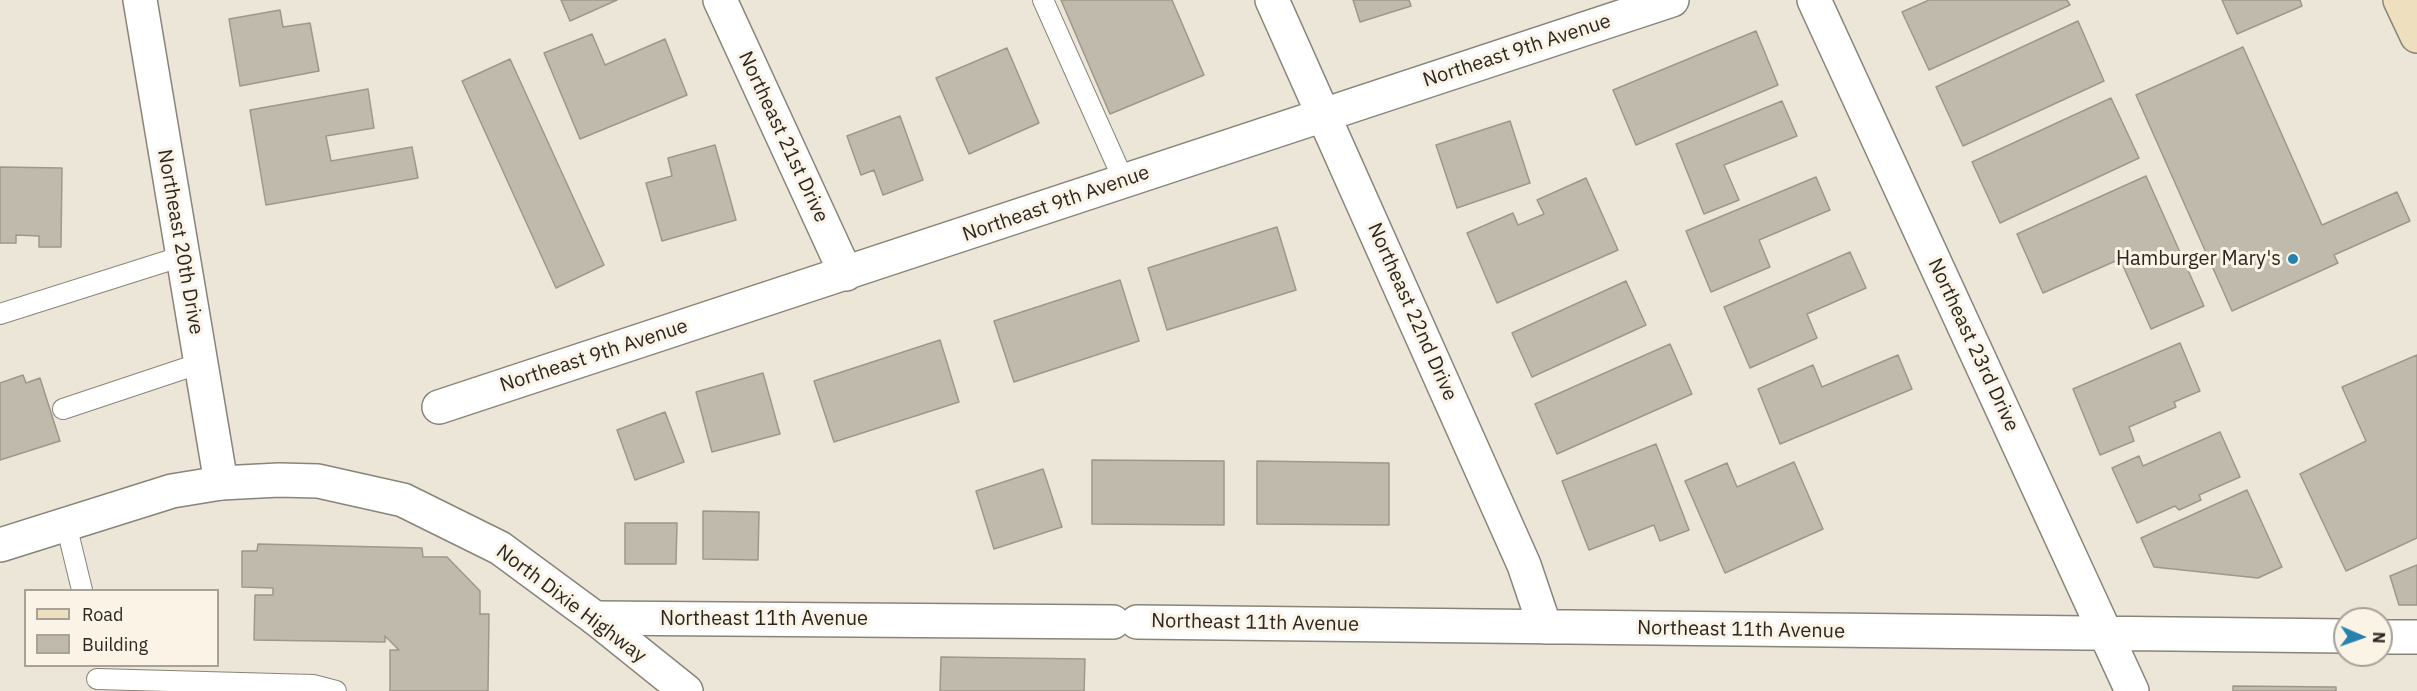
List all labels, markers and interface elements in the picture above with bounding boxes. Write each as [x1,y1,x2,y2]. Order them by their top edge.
street label: Northeast 9th Avenue [1420,9,1614,93]
street label: Northeast 21st Drive [733,48,833,226]
street label: Northeast 20th Drive [152,148,208,336]
street label: Northeast 9th Avenue [959,161,1153,247]
street label: Northeast 22nd Drive [1362,219,1462,405]
place label: Hamburger Mary's [2116,247,2281,271]
marker: Hamburger Mary's [2286,252,2300,266]
street label: Northeast 23rd Drive [1922,255,2024,435]
street label: Northeast 9th Avenue [497,314,691,398]
street label: North Dixie Highway [491,540,651,668]
legend [24,589,219,667]
text: Road [82,603,123,626]
street label: Northeast 11th Avenue [660,607,868,631]
north arrow [2333,607,2393,667]
street label: Northeast 11th Avenue [1151,609,1359,637]
street label: Northeast 11th Avenue [1637,616,1845,644]
text: N [2369,631,2389,644]
text: Building [82,633,148,656]

